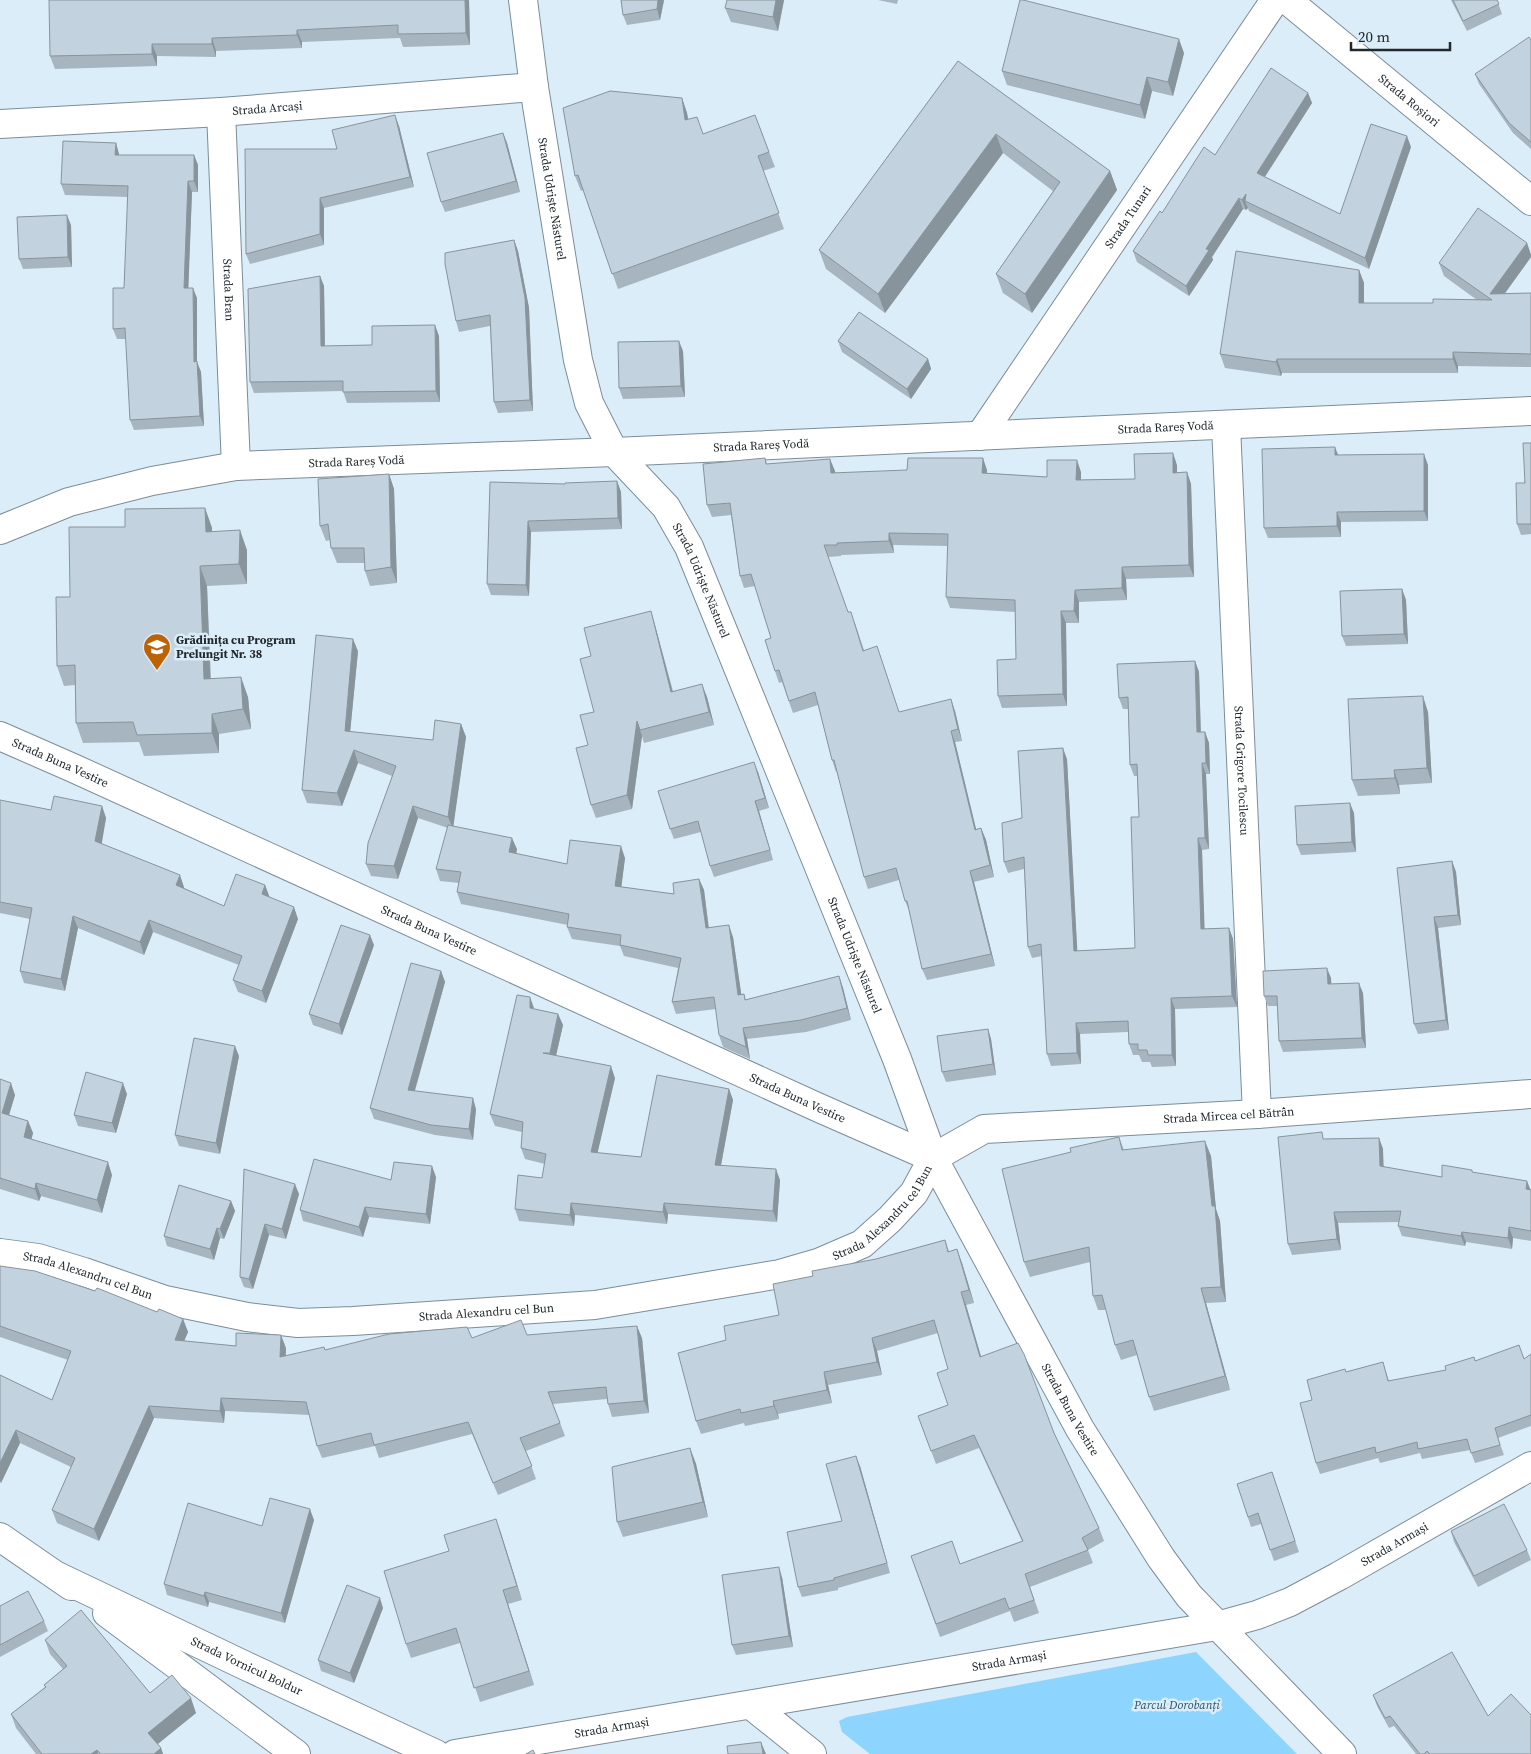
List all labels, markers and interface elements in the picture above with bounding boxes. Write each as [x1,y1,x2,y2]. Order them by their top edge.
scale bar [1351,20,1450,52]
text: 20 m [1358,26,1390,47]
street label: Strada Roșiori [1375,70,1443,131]
street label: Strada Arcași [232,97,304,119]
street label: Strada Udriște Năsturel [534,136,570,262]
street label: Strada Tunari [1101,183,1155,252]
street label: Strada Bran [219,258,238,321]
street label: Strada Rareș Vodă [1118,417,1215,437]
street label: Strada Rareș Vodă [713,435,810,456]
street label: Strada Rareș Vodă [308,452,406,471]
street label: Strada Udriște Năsturel [669,520,733,641]
school or university icon: Grădinița cu Program Prelungit Nr. 38 [142,632,172,671]
place label: Grădinița cu Program Prelungit Nr. 38 [176,632,296,662]
street label: Strada Grigore Tocilescu [1231,705,1252,836]
street label: Strada Buna Vestire [10,734,111,791]
street label: Strada Udriște Năsturel [824,895,886,1016]
street label: Strada Buna Vestire [378,901,480,959]
street label: Strada Buna Vestire [747,1069,848,1127]
street label: Strada Mircea cel Bătrân [1163,1103,1295,1127]
street label: Strada Alexandru cel Bun [830,1162,936,1264]
street label: Strada Alexandru cel Bun [22,1248,155,1303]
street label: Strada Alexandru cel Bun [418,1300,554,1325]
street label: Strada Buna Vestire [1038,1360,1103,1459]
street label: Strada Armași [1358,1518,1431,1570]
street label: Strada Vornicul Boldur [188,1633,305,1699]
street label: Strada Armași [971,1647,1048,1675]
park label: Parcul Dorobanți [1133,1697,1220,1713]
street label: Strada Armași [573,1713,651,1742]

